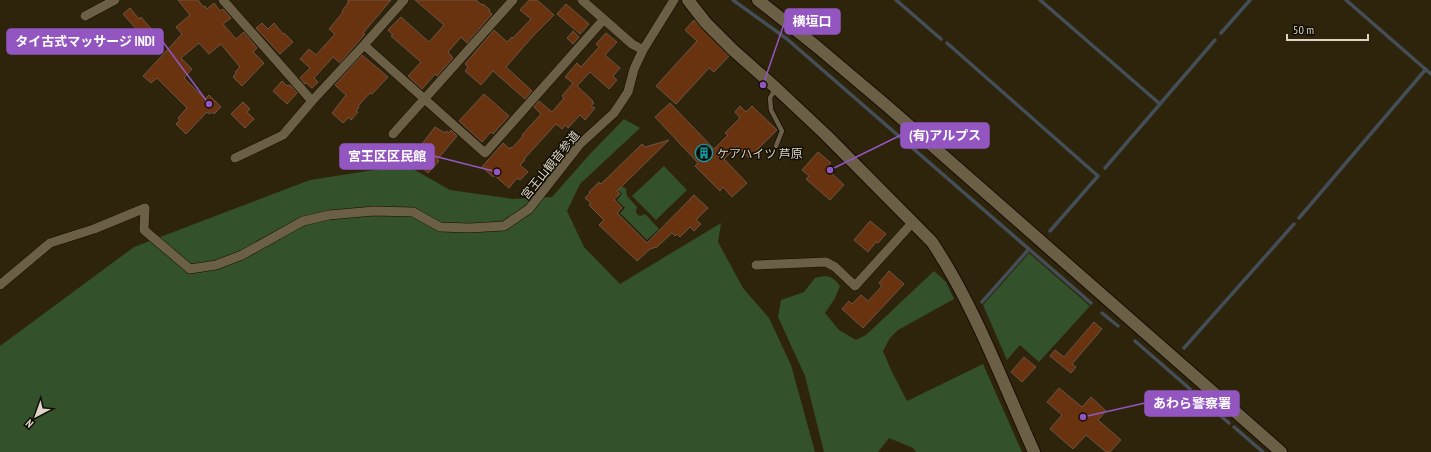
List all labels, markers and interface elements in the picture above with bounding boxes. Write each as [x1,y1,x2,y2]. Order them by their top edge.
callout: 横垣口 [785,9,840,34]
text: 横垣口 [792,13,832,30]
scale bar [1287,16,1368,42]
text: 50 m [1293,22,1314,37]
callout: タイ古式マッサージ INDI [7,29,163,54]
text: タイ古式マッサージ INDI [15,33,155,50]
callout: (有)アルプス [901,123,989,148]
text: (有)アルプス [909,127,981,144]
street label: 宮王山観音参道 [518,128,582,202]
building icon: ケアハイツ 芦原 [694,143,714,163]
callout: 宮王区区民館 [340,144,434,169]
place label: ケアハイツ 芦原 [717,146,803,161]
text: 宮王区区民館 [348,148,426,165]
callout: あわら警察署 [1145,391,1239,416]
text: あわら警察署 [1153,395,1231,412]
north arrow [16,396,56,436]
text: N [23,416,36,431]

